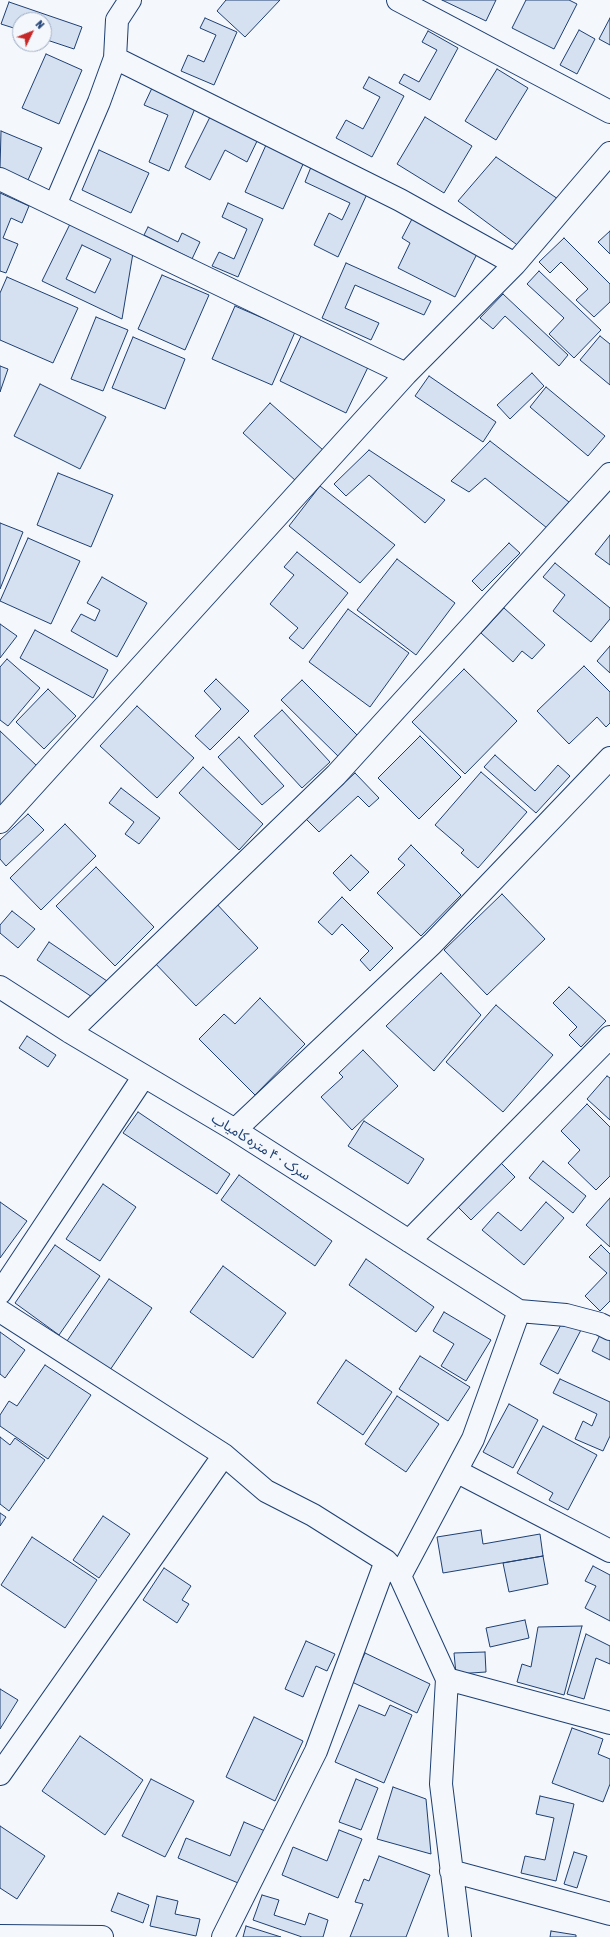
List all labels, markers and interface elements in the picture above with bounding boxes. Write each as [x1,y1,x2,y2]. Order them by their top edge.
north arrow [12,12,52,52]
text: N [33,18,47,31]
street label: سرک ۴۰ متره کامیاب [208,1110,314,1184]

